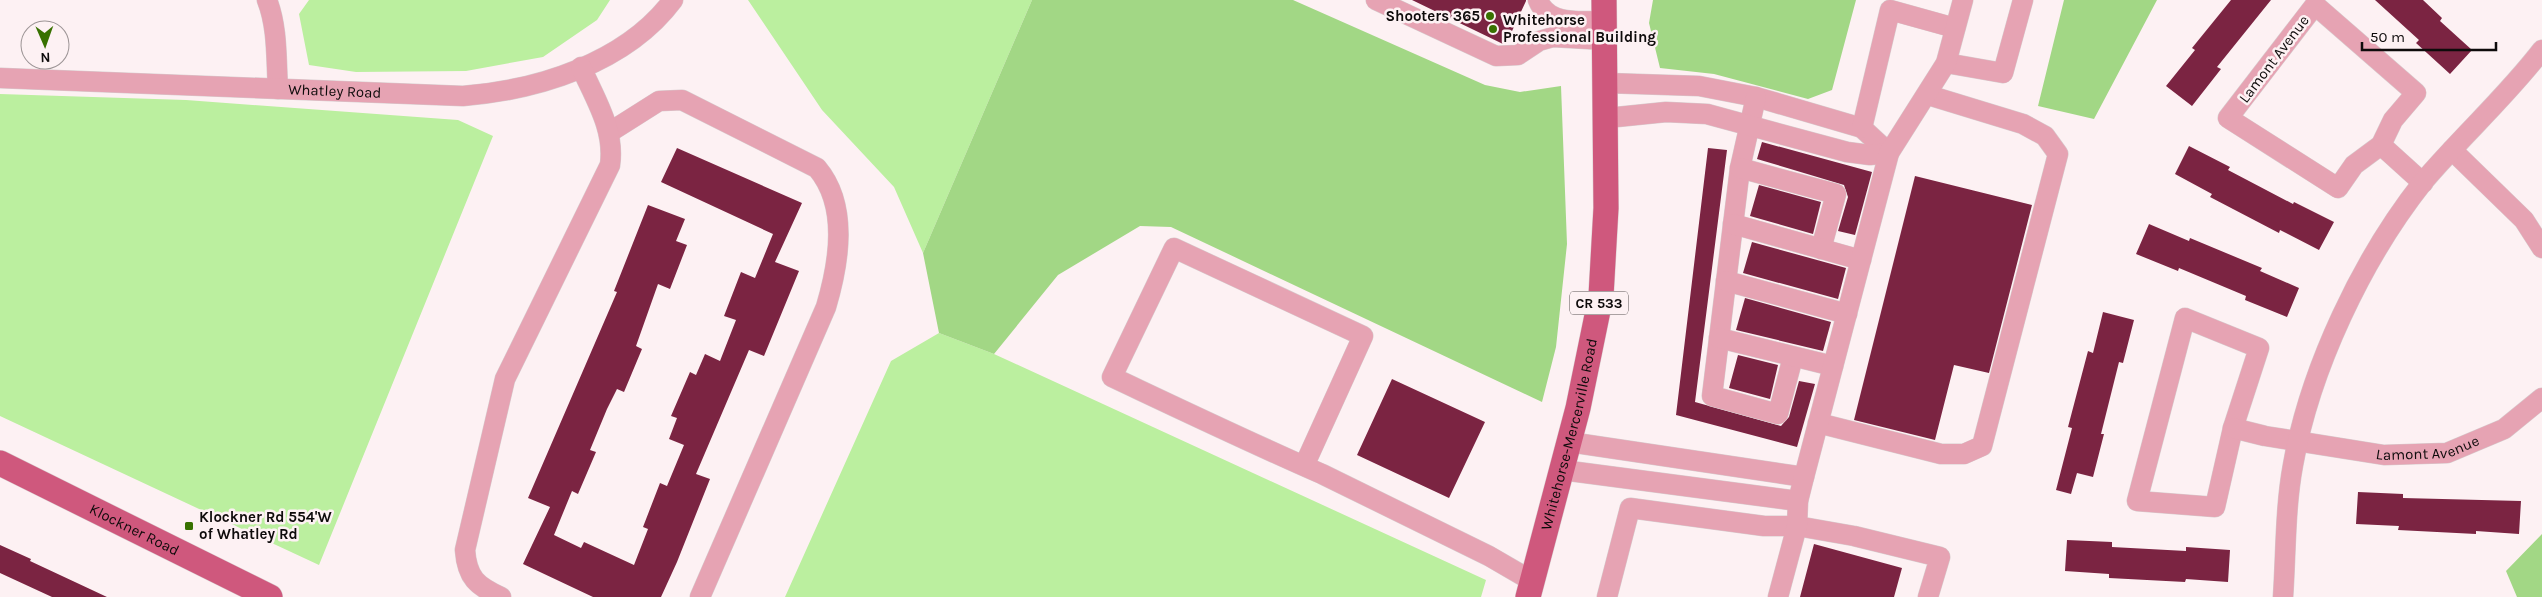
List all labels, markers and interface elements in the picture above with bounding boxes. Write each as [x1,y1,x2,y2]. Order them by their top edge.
place label: Shooters 365 [1385,7,1480,25]
marker: Shooters 365 [1484,10,1496,22]
place label: Whitehorse Professional Building [1503,11,1656,46]
street label: Lamont Avenue [2235,12,2313,106]
north arrow [20,20,70,70]
scale bar [2362,20,2496,52]
marker: Whitehorse Professional Building [1487,23,1499,35]
text: 50 m [2370,28,2405,46]
text: N [40,49,51,66]
street label: Whatley Road [288,80,382,102]
road number: CR 533 [1570,292,1628,314]
street label: Whitehorse-Mercerville Road [1537,337,1601,532]
street label: Lamont Avenue [2375,431,2482,464]
street label: Klockner Road [86,500,182,560]
place label: Klockner Rd 554'W of Whatley Rd [199,508,332,543]
marker: Klockner Rd 554'W of Whatley Rd [183,520,195,532]

